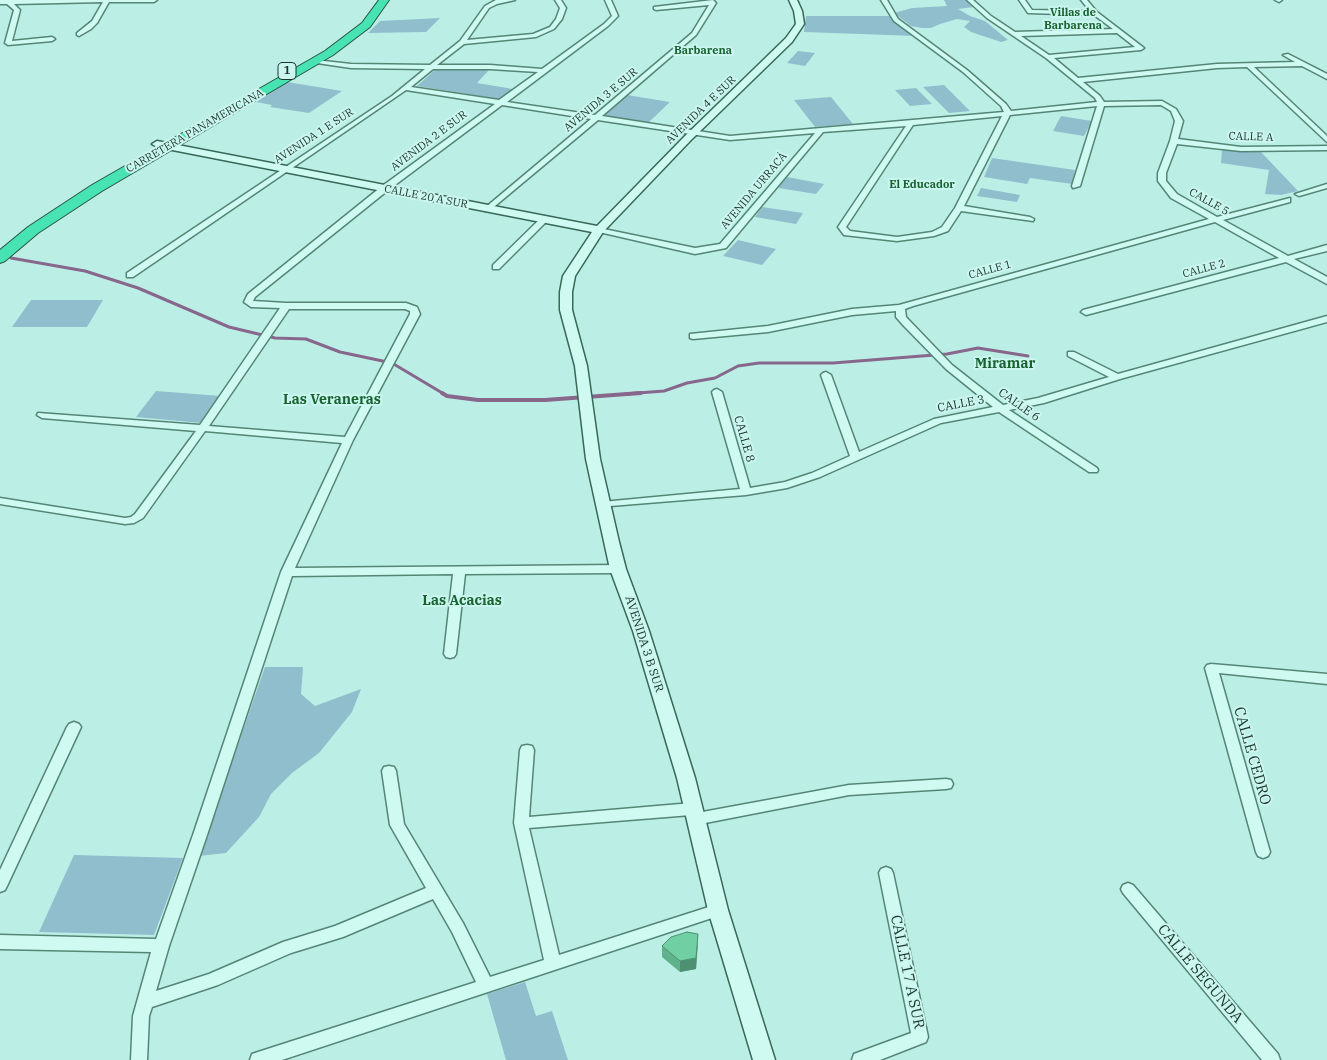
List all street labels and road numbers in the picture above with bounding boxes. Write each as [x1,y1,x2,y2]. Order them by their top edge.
road number: 1 [278,62,296,80]
street label: AVENIDA 3 E SUR [562,65,640,135]
street label: AVENIDA 4 E SUR [663,73,739,147]
street label: CARRETERA PANAMERICANA [124,86,266,176]
street label: AVENIDA 1 E SUR [272,105,356,167]
street label: AVENIDA 2 E SUR [388,108,470,174]
street label: CALLE A [1228,130,1274,144]
street label: AVENIDA URRACÁ [718,150,790,232]
street label: CALLE 20 A SUR [383,182,469,212]
street label: CALLE 5 [1187,186,1231,218]
street label: CALLE 2 [1181,257,1227,281]
street label: CALLE 1 [967,258,1013,282]
street label: CALLE 6 [995,385,1043,425]
street label: CALLE 3 [936,392,986,416]
street label: CALLE 8 [730,414,758,464]
street label: AVENIDA 3 B SUR [622,594,666,694]
street label: CALLE CEDRO [1229,705,1275,807]
street label: CALLE 17 A SUR [886,913,928,1031]
street label: CALLE SEGUNDA [1154,921,1246,1027]

